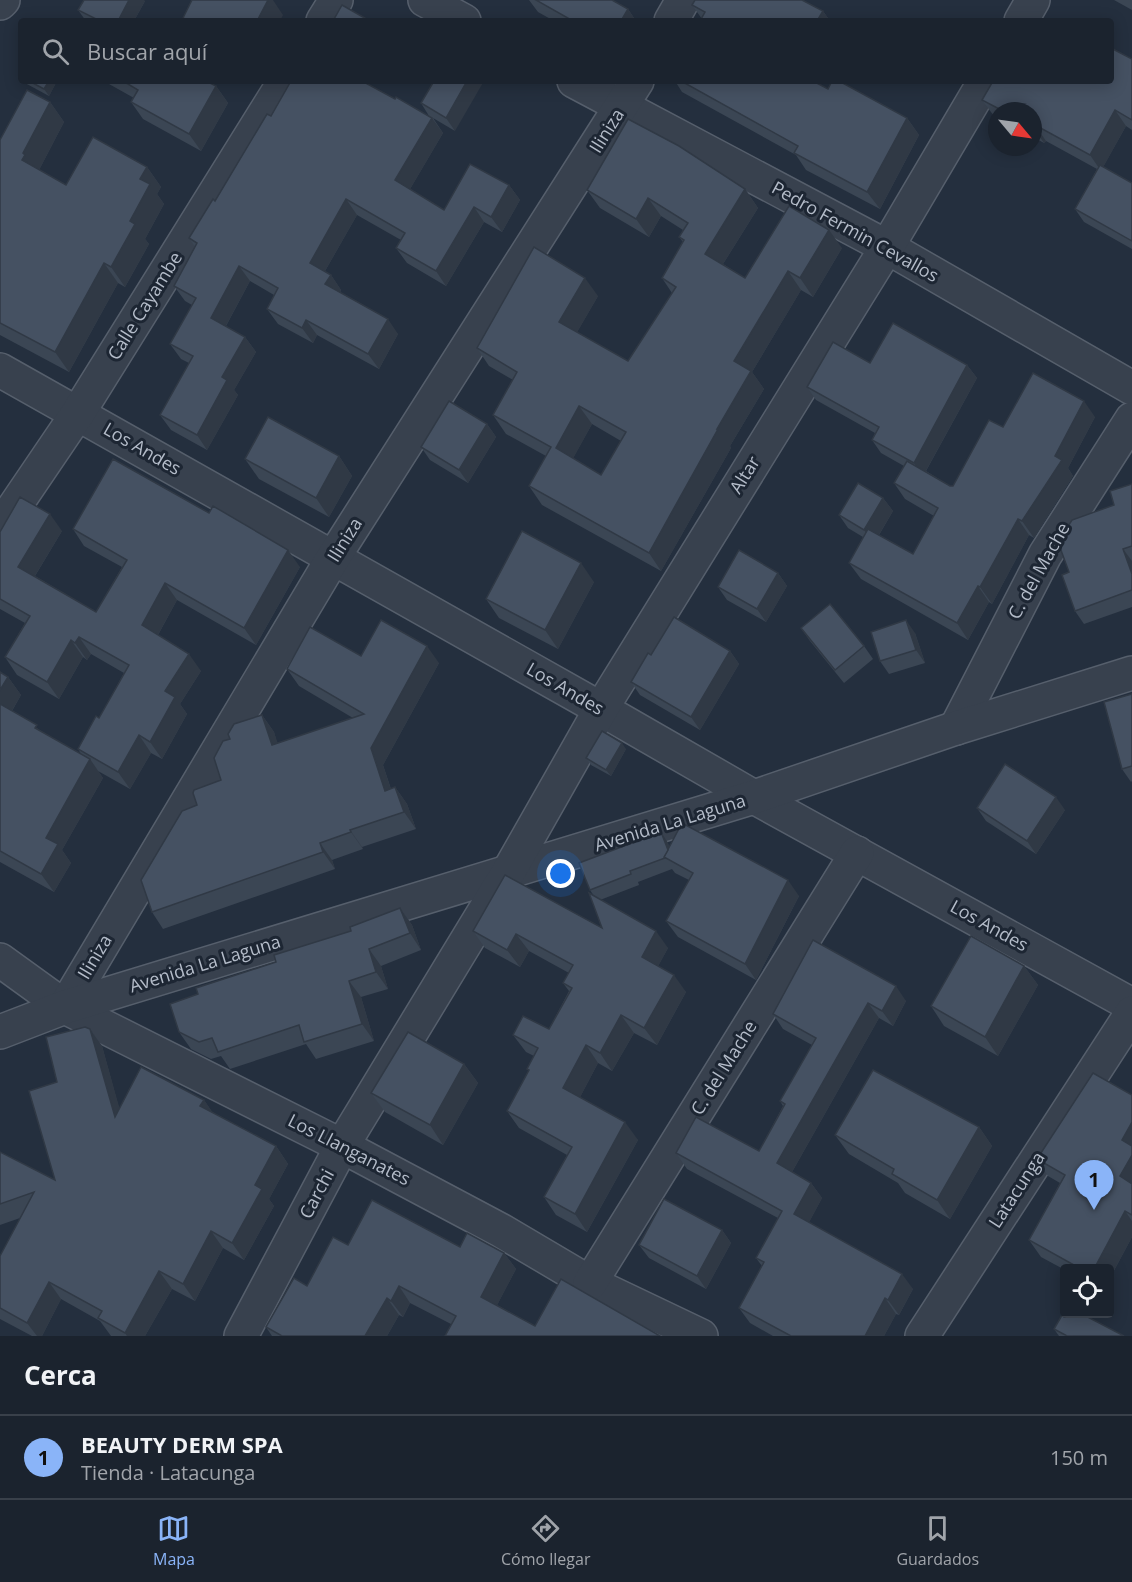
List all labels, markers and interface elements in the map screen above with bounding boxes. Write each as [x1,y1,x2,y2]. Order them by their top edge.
search box [18,18,1114,84]
icon: search [39,35,72,68]
text: Buscar aquí [87,36,207,66]
north arrow [988,102,1042,156]
street label: Iliniza [583,104,629,157]
street label: Pedro Fermin Cevallos [768,175,943,287]
street label: Calle Cayambe [101,247,187,364]
street label: Los Andes [99,416,186,480]
street label: Altar [723,451,765,498]
street label: Iliniza [321,513,367,566]
street label: C. del Mache [1002,518,1075,623]
street label: Los Andes [522,656,609,720]
street label: Avenida La Laguna [591,788,748,856]
your location [546,859,575,888]
street label: Los Andes [946,894,1033,956]
street label: Avenida La Laguna [126,929,283,997]
street label: Iliniza [71,930,117,983]
street label: C. del Mache [685,1016,762,1119]
street label: Los Llanganates [284,1108,415,1190]
street label: Latacunga [983,1147,1050,1232]
pin: 1 [1074,1160,1114,1210]
street label: Carchi [293,1165,339,1223]
map controls [1060,1264,1114,1318]
button: locate [1060,1264,1114,1318]
text: Cerca [24,1357,97,1393]
text: BEAUTY DERM SPA [81,1429,283,1459]
text: 1 [38,1444,49,1471]
text: 150 m [1050,1444,1108,1471]
text: Tienda · Latacunga [81,1459,255,1486]
tab: Mapa [153,1512,195,1570]
tab: Cómo llegar [501,1512,590,1570]
tab: Guardados [896,1512,979,1570]

